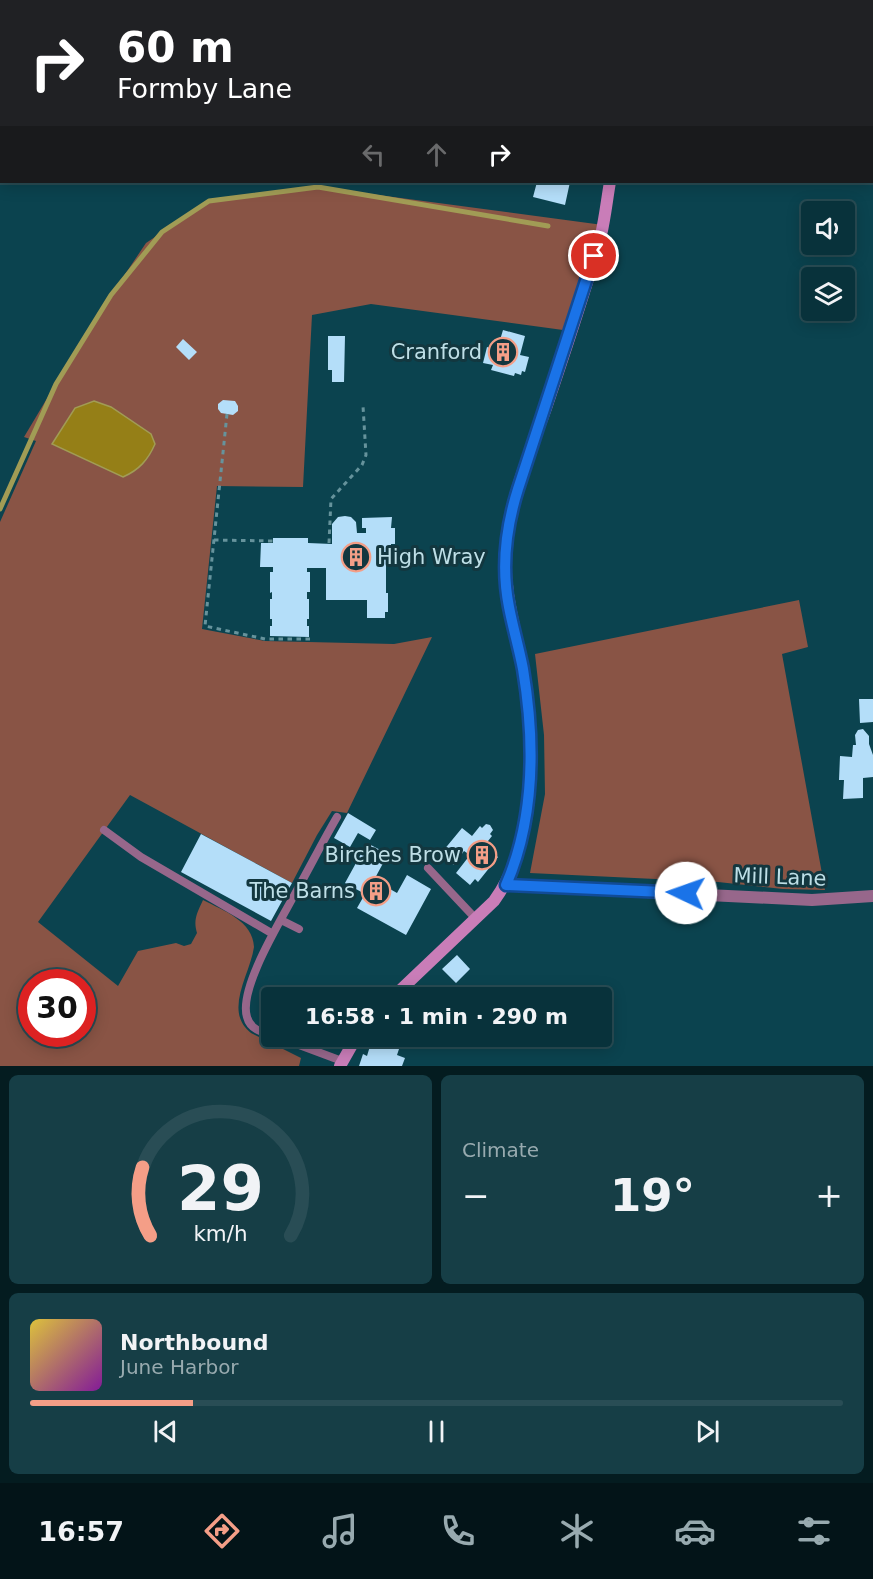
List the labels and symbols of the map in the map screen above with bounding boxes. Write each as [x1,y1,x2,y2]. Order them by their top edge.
pin [568,230,619,281]
building icon: Cranford [487,336,519,368]
place label: Cranford [391,340,482,364]
building icon: High Wray [340,541,372,573]
place label: High Wray [377,545,486,569]
building icon: Birches Brow [466,839,498,871]
place label: Birches Brow [325,843,461,867]
position arrow [654,861,718,925]
street label: Mill Lane [733,863,827,891]
building icon: The Barns [360,875,392,907]
place label: The Barns [248,879,355,903]
speed limit sign: 30 [18,969,96,1047]

